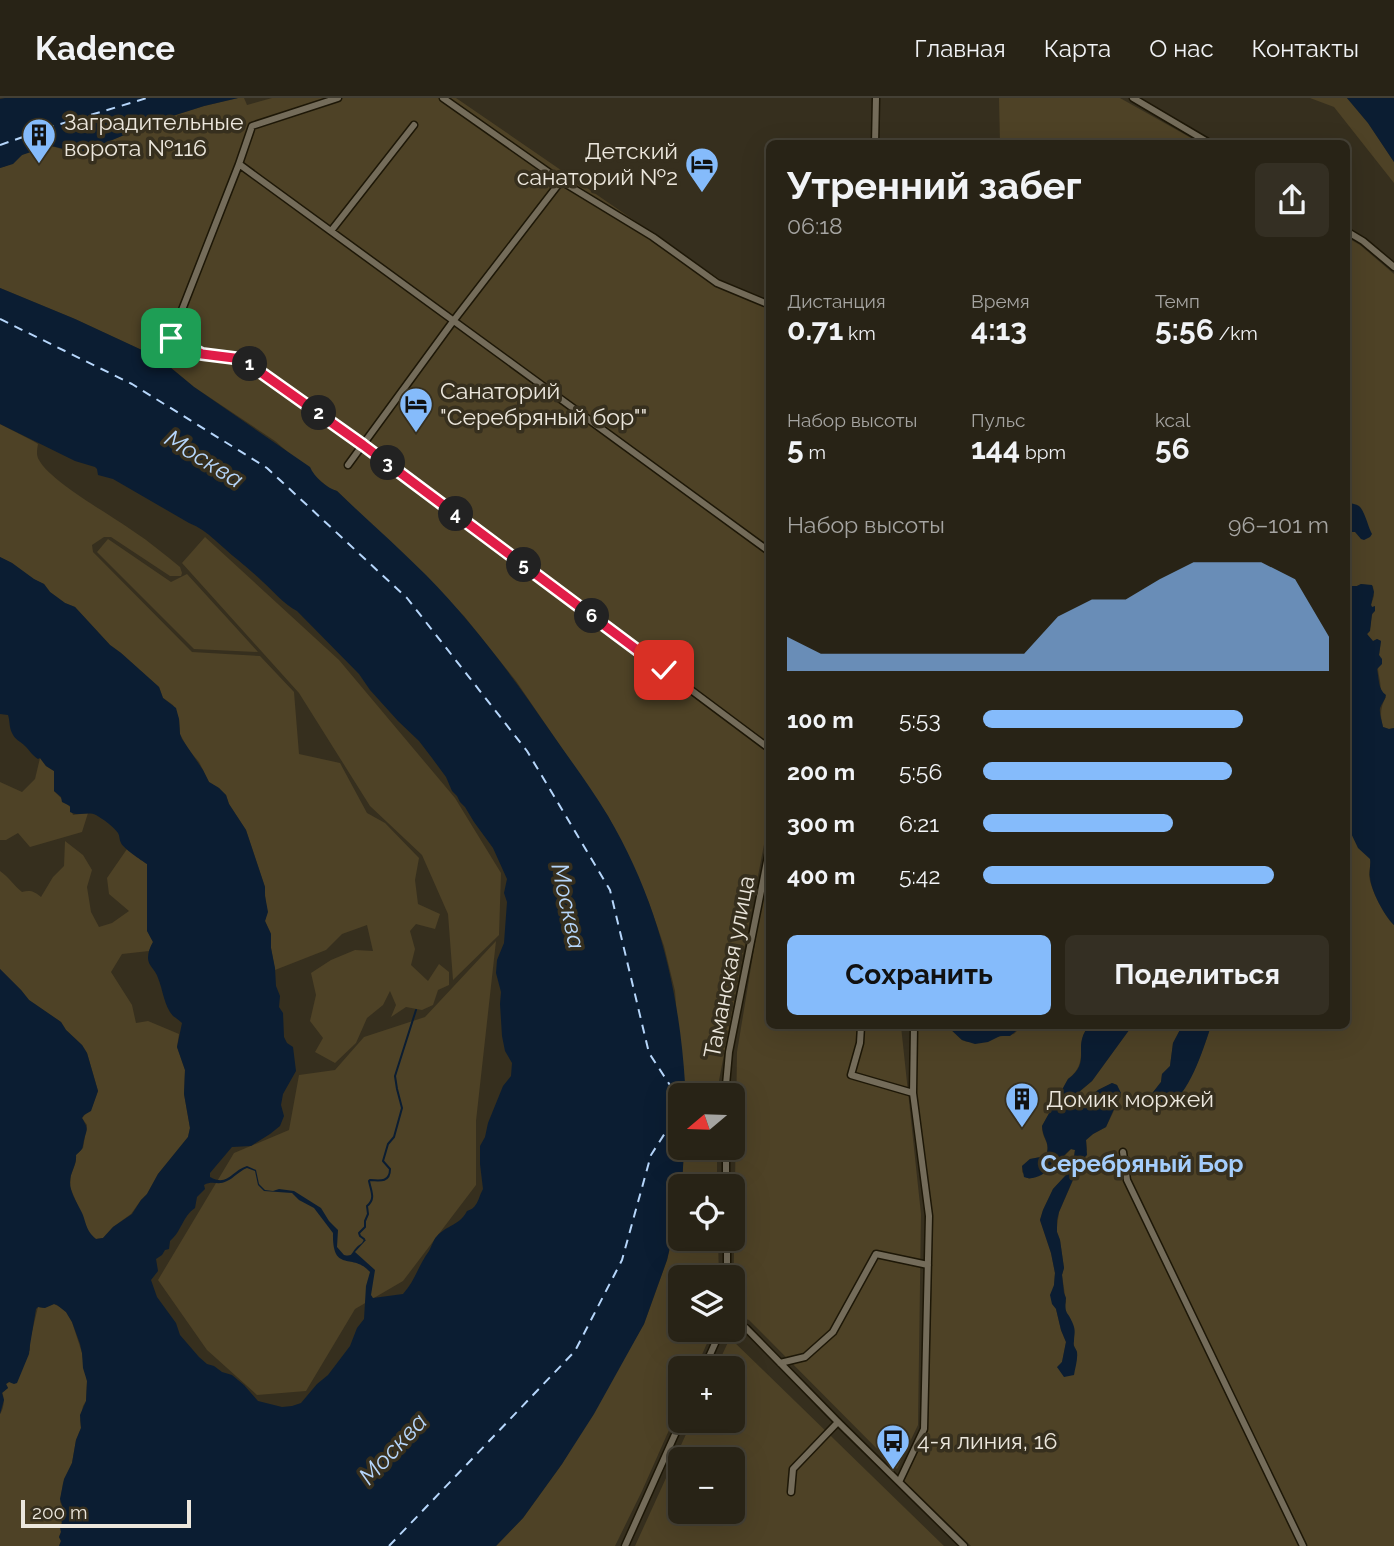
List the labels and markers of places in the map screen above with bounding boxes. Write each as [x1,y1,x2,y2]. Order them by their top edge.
place label: Заградительные ворота №116 [64,108,243,161]
building icon: Заградительные ворота №116 [20,116,58,165]
place label: Детский санаторий №2 [517,137,678,190]
hotel icon: Детский санаторий №2 [683,145,721,194]
pin [141,308,201,368]
pin: 1 [232,346,268,382]
place label: Санаторий "Серебряный бор"" [440,377,647,430]
hotel icon: Санаторий "Серебряный бор"" [397,385,435,434]
pin: 2 [302,396,336,430]
pin: 3 [370,446,406,480]
pin: 4 [438,496,474,532]
pin: 5 [506,547,542,582]
pin: 6 [574,598,610,634]
pin [634,640,694,700]
building icon: Домик моржей [1003,1080,1041,1129]
place label: Домик моржей [1046,1085,1214,1112]
bus stop icon: 4-я линия, 16 [874,1422,912,1471]
place label: 4-я линия, 16 [917,1427,1057,1454]

